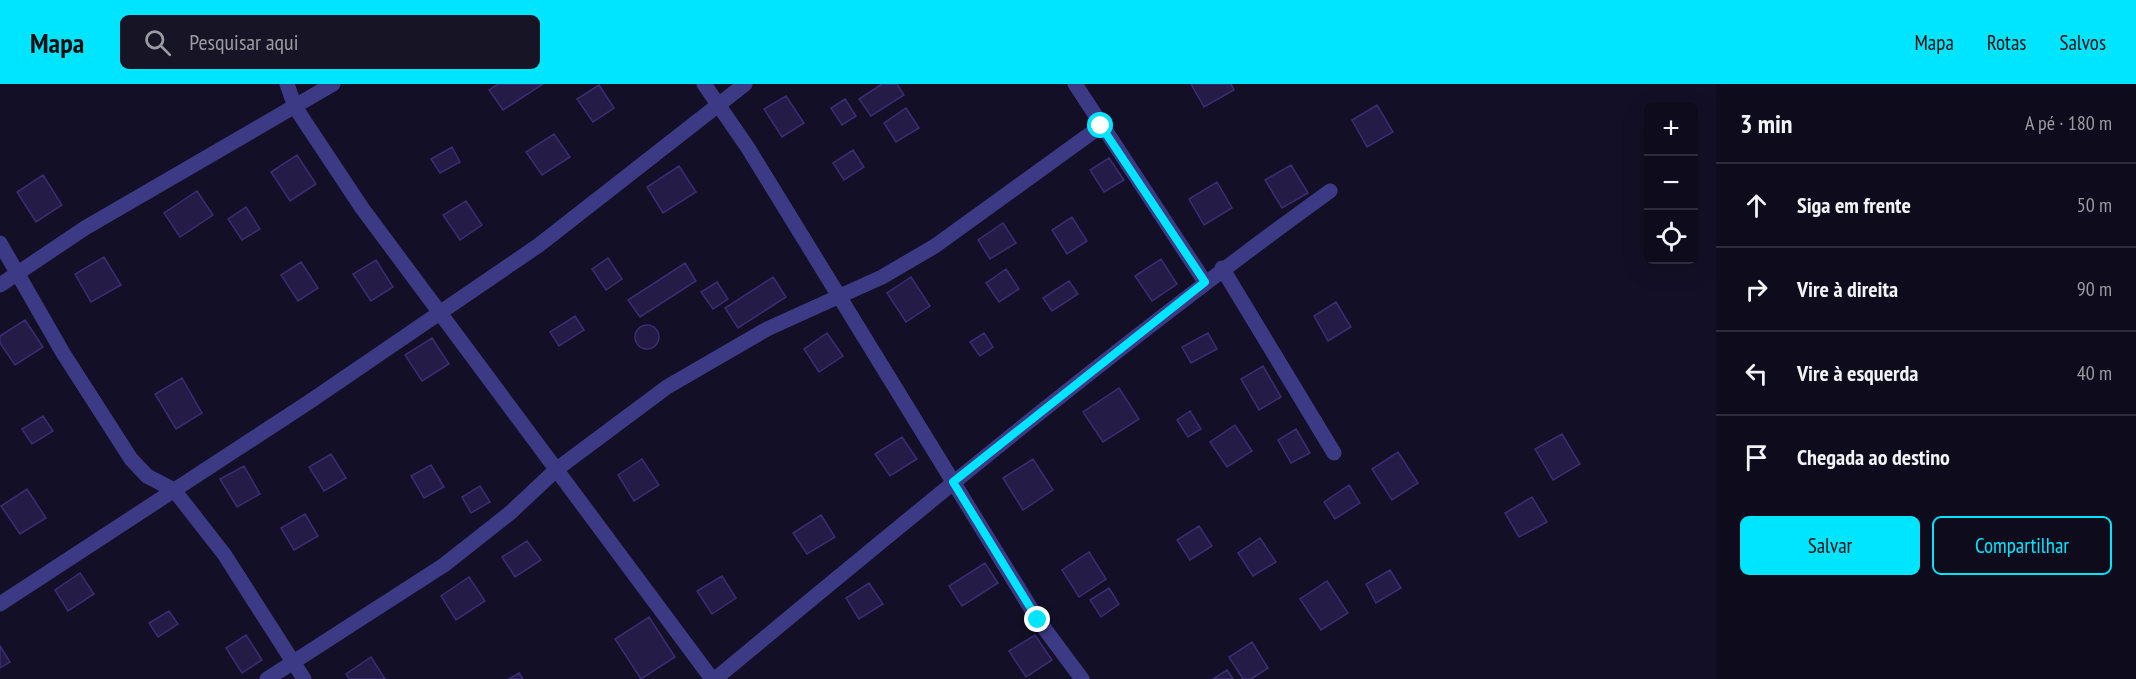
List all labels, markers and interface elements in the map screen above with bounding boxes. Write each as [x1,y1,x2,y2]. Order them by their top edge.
search box [120,15,540,69]
text: Mapa [30,24,84,61]
icon: search [141,26,174,59]
text: Pesquisar aqui [189,28,298,56]
text: Mapa [1914,29,1954,56]
text: Rotas [1987,29,2026,56]
text: Salvos [2059,29,2106,56]
map controls [1644,102,1698,264]
button: + [1644,102,1698,156]
text: 3 min [1740,107,1793,140]
text: A pé · 180 m [2025,110,2112,136]
route start [1087,112,1113,138]
button: − [1644,156,1698,210]
icon: ahead [1740,189,1773,222]
text: Siga em frente [1797,191,1911,219]
text: 50 m [2077,192,2112,218]
button: locate [1644,210,1698,264]
icon: right [1740,273,1773,306]
text: Vire à direita [1797,275,1898,303]
text: 90 m [2077,276,2112,302]
icon: left [1740,357,1773,390]
text: Vire à esquerda [1797,359,1918,387]
text: 40 m [2077,360,2112,386]
icon: arrive [1740,441,1773,474]
text: Chegada ao destino [1797,443,1950,471]
button: Salvar [1740,516,1920,575]
button: Compartilhar [1932,516,2112,575]
route end [1024,606,1050,632]

